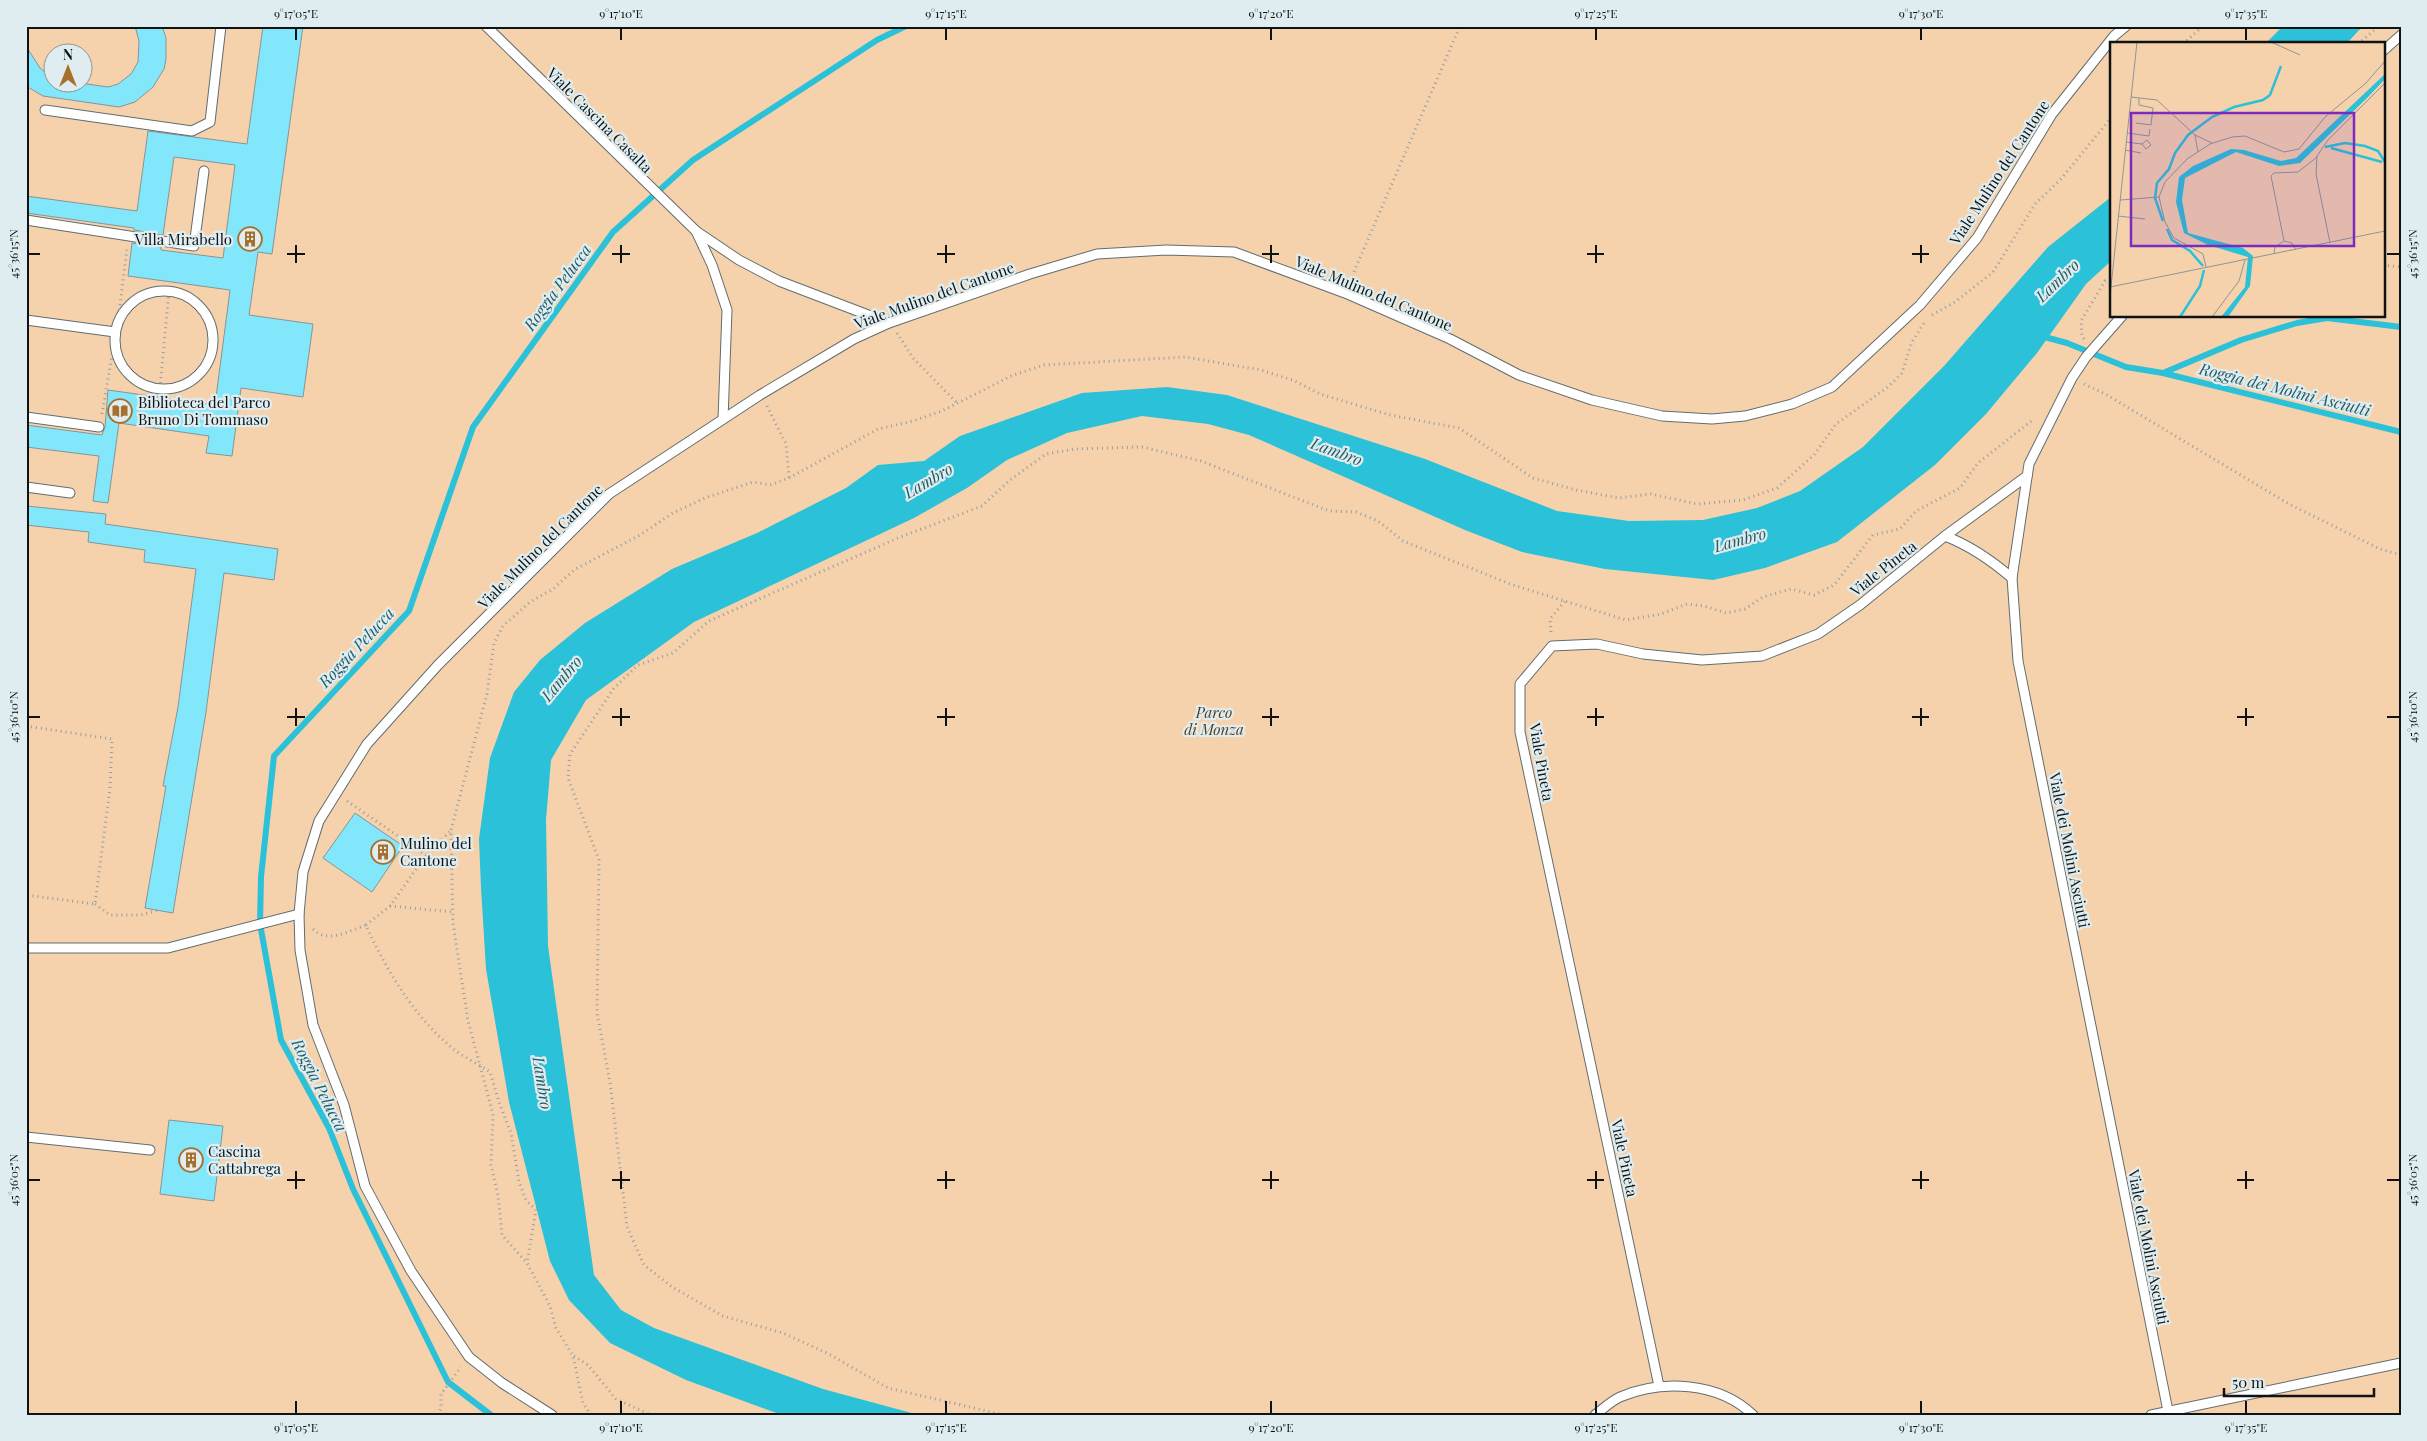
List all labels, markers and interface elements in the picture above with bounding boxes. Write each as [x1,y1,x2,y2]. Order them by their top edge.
text: 9°17'05"E [274,5,318,21]
text: 9°17'10"E [599,5,643,21]
text: 9°17'15"E [925,5,967,21]
text: 9°17'20"E [1249,5,1293,21]
text: 9°17'25"E [1575,5,1617,21]
text: 9°17'30"E [1899,5,1943,21]
text: 9°17'35"E [2225,5,2267,21]
north arrow [42,42,92,92]
inset map [2110,42,2384,318]
text: N [63,45,73,64]
street label: Viale Cascina Casalta [542,62,657,177]
street label: Viale Mulino del Cantone [1944,96,2053,249]
building icon: Villa Mirabello [237,226,263,252]
text: 45°36'15"N [5,229,21,279]
place label: Villa Mirabello [134,229,232,249]
text: 45°36'15"N [2404,229,2420,279]
water label: Roggia Pelucca [518,240,595,335]
street label: Viale Mulino del Cantone [1292,250,1456,335]
water label: Lambro [2030,254,2084,307]
street label: Viale Mulino del Cantone [850,257,1017,334]
water label: Roggia dei Molini Asciutti [2196,357,2374,421]
place label: Biblioteca del Parco Bruno Di Tommaso [138,392,270,429]
library icon: Biblioteca del Parco Bruno Di Tommaso [107,398,133,424]
water label: Lambro [1308,432,1366,470]
water label: Lambro [899,458,956,503]
street label: Viale Mulino del Cantone [473,479,607,613]
water label: Lambro [1711,522,1769,556]
street label: Viale Pineta [1845,536,1921,601]
water label: Roggia Pelucca [313,603,398,692]
water label: Lambro [535,651,586,706]
text: 45°36'10"N [5,691,21,743]
text: 45°36'10"N [2404,691,2420,743]
park label: Parco di Monza [1184,702,1244,739]
street label: Viale Pineta [1525,720,1559,803]
street label: Viale dei Molini Asciutti [2045,770,2095,930]
place label: Mulino del Cantone [400,833,472,870]
building icon: Mulino del Cantone [370,839,396,865]
water label: Roggia Pelucca [287,1034,352,1135]
water label: Lambro [528,1054,558,1111]
street label: Viale Pineta [1607,1116,1643,1199]
place label: Cascina Cattabrega [208,1141,281,1178]
building icon: Cascina Cattabrega [178,1147,204,1173]
text: 45°36'05"N [5,1153,21,1206]
text: 45°36'05"N [2404,1153,2420,1206]
street label: Viale dei Molini Asciutti [2124,1167,2174,1327]
scale bar [2224,1366,2374,1398]
text: 50 m [2232,1372,2265,1392]
text: 9°17'05"E [274,1419,318,1435]
text: 9°17'10"E [599,1419,643,1435]
text: 9°17'15"E [925,1419,967,1435]
text: 9°17'20"E [1249,1419,1293,1435]
text: 9°17'25"E [1575,1419,1617,1435]
text: 9°17'30"E [1899,1419,1943,1435]
text: 9°17'35"E [2225,1419,2267,1435]

